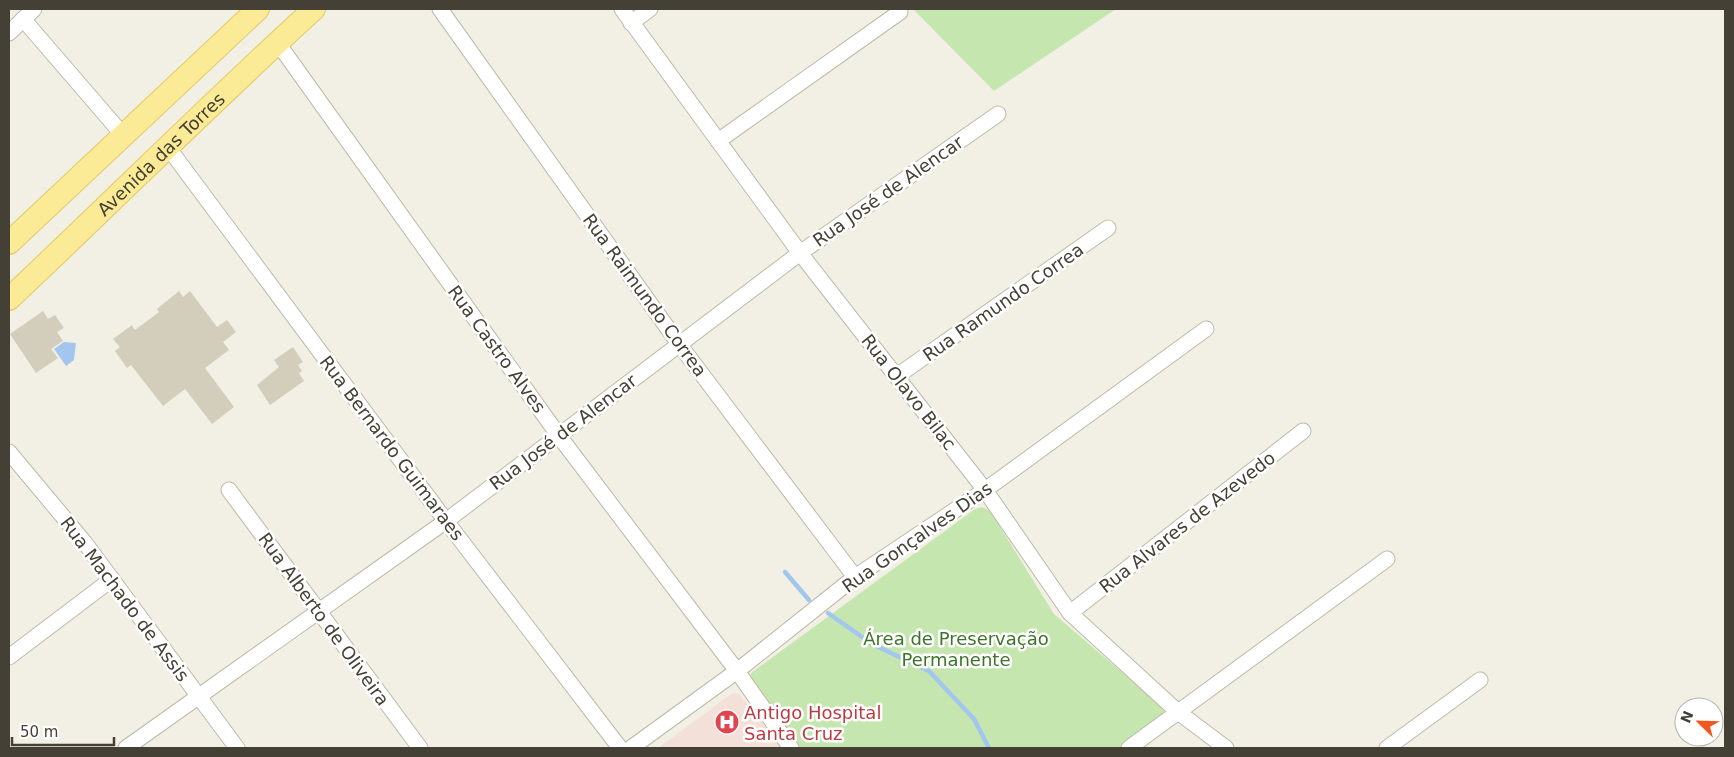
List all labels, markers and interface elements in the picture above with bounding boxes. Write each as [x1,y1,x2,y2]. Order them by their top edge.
street label: Avenida das Torres [93,88,229,220]
street label: Rua José de Alencar [809,131,968,251]
street label: Rua Raimundo Correa [579,209,711,381]
street label: Rua Ramundo Correa [919,239,1087,365]
street label: Rua Castro Alves [444,281,550,417]
street label: Rua Olavo Bilac [857,330,961,454]
street label: Rua Bernardo Guimaraes [316,351,468,545]
street label: Rua José de Alencar [485,369,641,494]
street label: Rua Alvares de Azevedo [1095,447,1279,597]
street label: Rua Gonçalves Dias [838,477,996,597]
street label: Rua Machado de Assis [56,513,194,685]
street label: Rua Alberto de Oliveira [254,529,394,709]
park label: Área de Preservação Permanente [863,628,1049,670]
north arrow [1674,697,1724,747]
place label: Antigo Hospital Santa Cruz [744,702,881,744]
text: N [1677,708,1697,725]
hospital icon: Antigo Hospital Santa Cruz [714,709,740,735]
scale bar [12,714,115,746]
text: 50 m [20,723,58,741]

